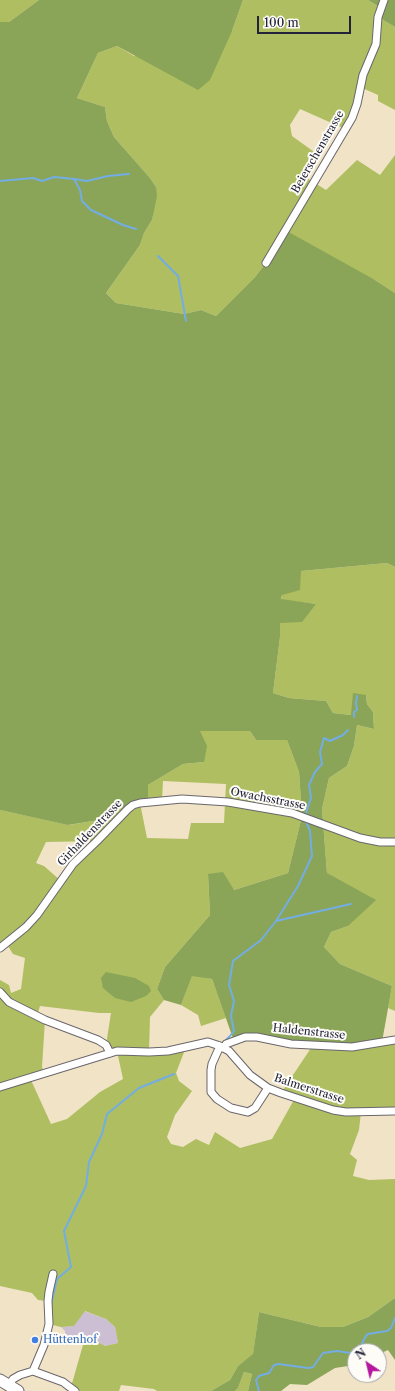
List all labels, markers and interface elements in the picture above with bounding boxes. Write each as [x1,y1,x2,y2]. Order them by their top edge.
scale bar [259,8,353,34]
text: 100 m [264,15,299,30]
street label: Beierschenstrasse [289,108,347,196]
street label: Owachsstrasse [229,785,307,813]
street label: Girhaldenstrasse [55,797,125,869]
street label: Haldenstrasse [272,1022,346,1042]
street label: Balmerstrasse [272,1072,346,1106]
place label: Hüttenhof [43,1333,97,1347]
marker: Hüttenhof [30,1335,40,1345]
north arrow [347,1343,387,1383]
text: N [353,1346,369,1362]

